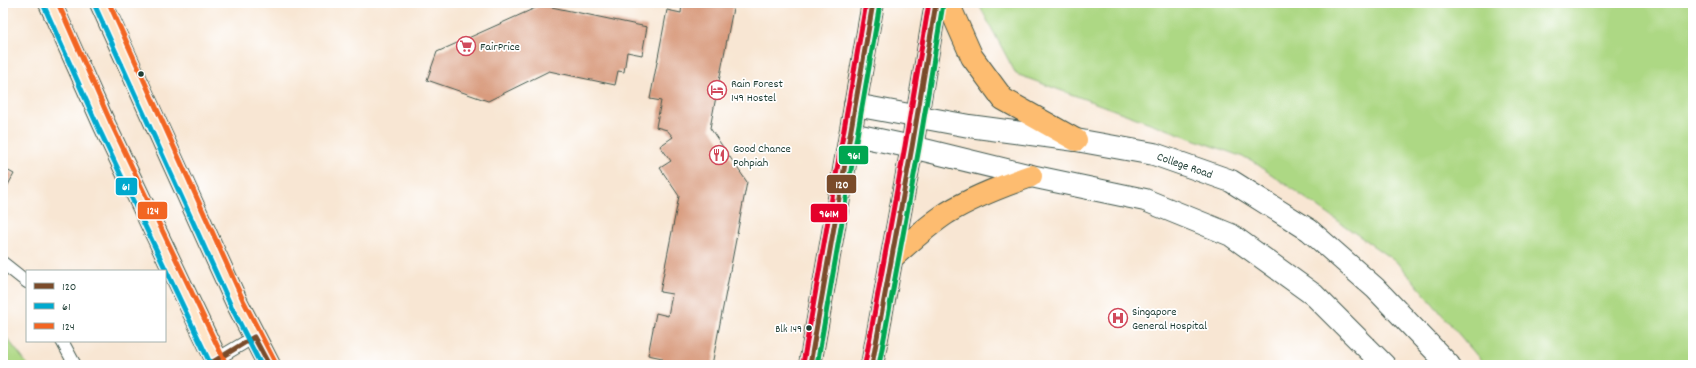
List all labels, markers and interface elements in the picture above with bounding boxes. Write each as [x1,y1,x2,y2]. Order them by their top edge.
supermarket icon: FairPrice [455,35,477,57]
place label: FairPrice [480,39,520,56]
unlabelled marker [136,69,146,79]
place label: Rain Forest 149 Hostel [731,76,783,107]
hotel icon: Rain Forest 149 Hostel [706,79,728,101]
place label: Good Chance Pohpiah [733,141,791,172]
restaurant icon: Good Chance Pohpiah [708,144,730,166]
line badge: 961 [838,145,869,165]
text: 961 [848,149,860,165]
street label: College Road [1154,149,1215,184]
line badge: 120 [826,174,857,194]
line badge: 61 [115,177,138,196]
text: 120 [835,178,849,194]
text: 61 [122,180,130,196]
line badge: 124 [137,201,168,220]
line badge: 961M [810,203,848,223]
text: 124 [147,204,159,220]
text: 961M [819,207,839,223]
legend [26,270,166,342]
text: 120 [62,279,76,296]
text: 61 [62,299,71,316]
place label: Singapore General Hospital [1132,304,1207,335]
hospital icon: Singapore General Hospital [1107,307,1129,329]
text: 124 [62,319,75,336]
place label: Blk 149 [775,322,802,338]
marker: Blk 149 [804,323,814,333]

